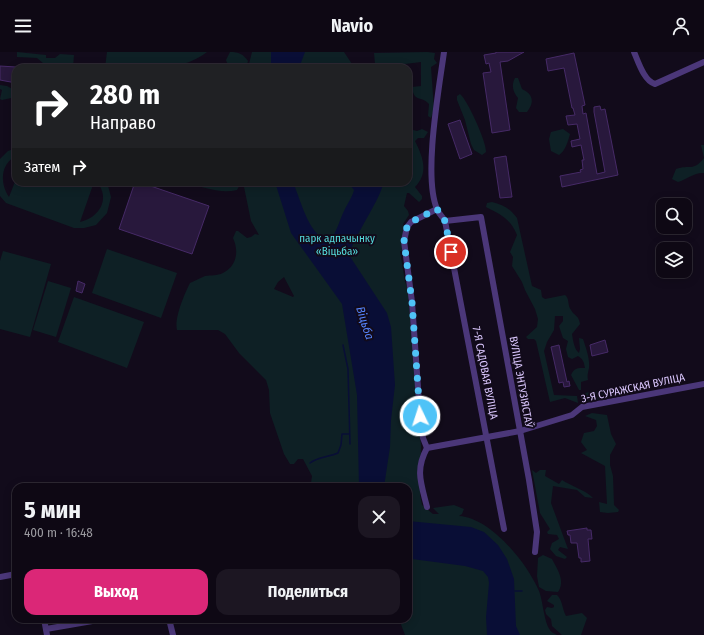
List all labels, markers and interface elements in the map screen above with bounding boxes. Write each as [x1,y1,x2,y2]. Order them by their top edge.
icon: menu [12,15,34,37]
text: Navio [331,15,373,37]
icon: person [670,15,692,37]
text: 280 m [90,78,160,111]
icon: right [24,80,76,132]
text: Направо [90,112,156,134]
icon: right [68,156,90,178]
text: Затем [24,158,60,176]
map controls [656,198,692,278]
button: search [656,198,692,234]
park label: парк адпачынку «Віцьба» [299,232,375,258]
pin [434,235,468,269]
icon: arrive [440,241,462,263]
button: layers [656,242,692,278]
water label: Віцьба [353,305,377,341]
street label: 7-Я САДОВАЯ ВУЛІЦА [470,325,500,421]
street label: ВУЛІЦА ЭНТУЗІЯСТАЎ [507,335,537,429]
street label: 3-Я СУРАЖСКАЯ ВУЛІЦА [580,371,686,405]
position arrow [399,395,441,437]
text: 5 мин [24,496,81,524]
button: close [358,496,400,538]
text: 400 m · 16:48 [24,525,93,540]
button: Выход [24,569,208,615]
button: Поделиться [216,569,400,615]

